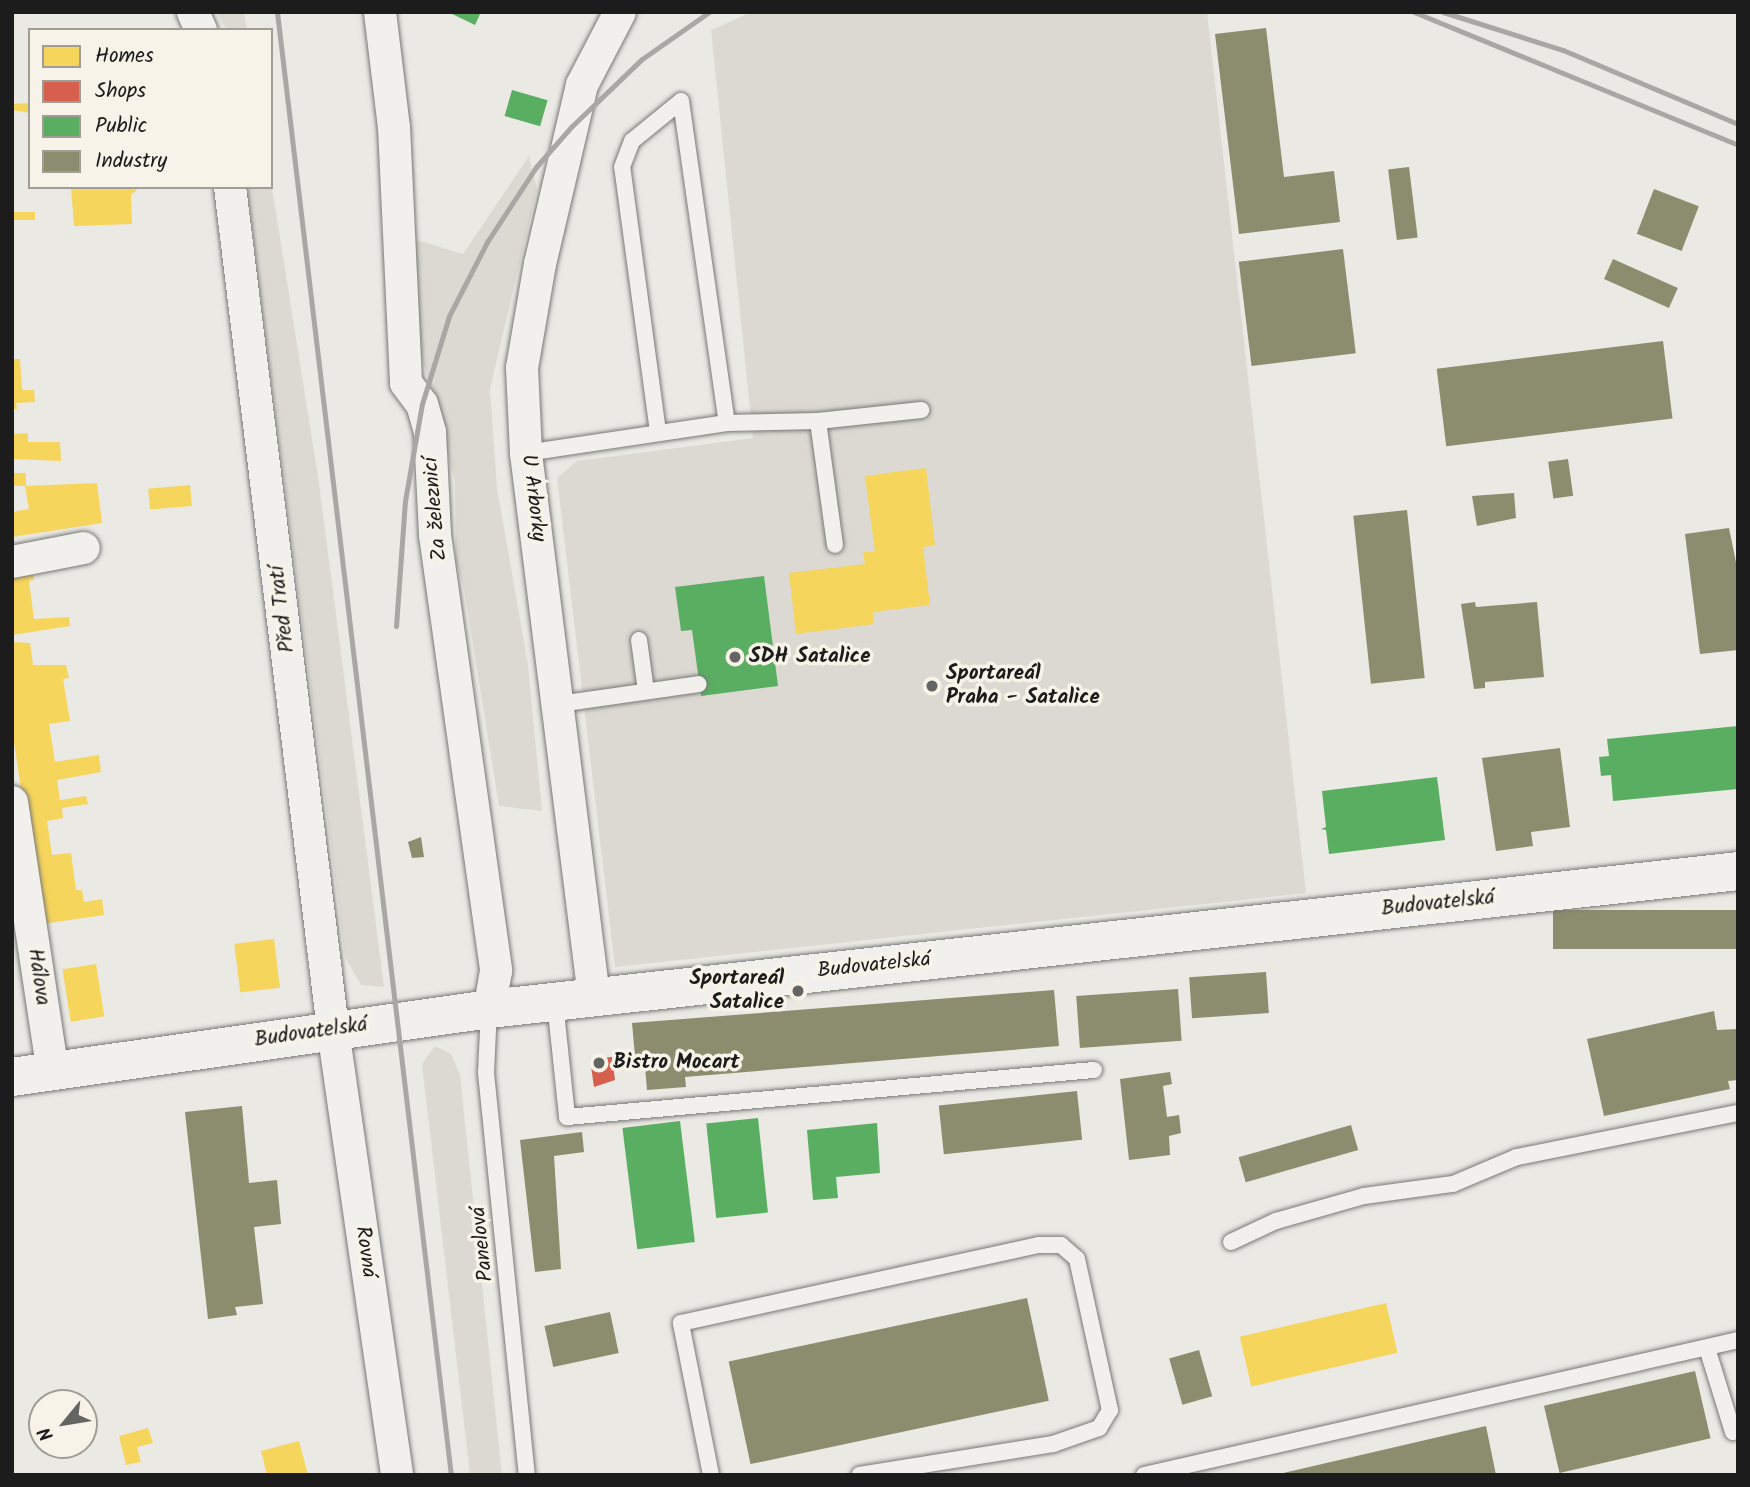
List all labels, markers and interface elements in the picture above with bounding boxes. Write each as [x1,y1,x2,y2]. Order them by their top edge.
legend [28,28,273,189]
text: Homes [95,40,154,73]
text: Shops [95,75,146,108]
text: Public [95,110,147,143]
text: Industry [95,145,167,178]
street label: U Arborky [515,453,551,543]
street label: Za železnicí [419,456,453,562]
street label: Před Tratí [265,564,301,654]
place label: SDH Satalice [749,644,870,670]
marker: SDH Satalice [727,649,743,665]
place label: Sportareál Praha - Satalice [946,661,1100,711]
marker: Sportareál Praha - Satalice [924,678,940,694]
street label: Budovatelská [1380,886,1496,922]
street label: Hálova [22,947,54,1007]
street label: Budovatelská [816,948,932,984]
place label: Sportareál Satalice [689,966,784,1016]
marker: Sportareál Satalice [790,983,806,999]
street label: Budovatelská [253,1013,369,1053]
place label: Bistro Mocart [613,1050,740,1076]
marker: Bistro Mocart [591,1055,607,1071]
street label: Panelová [467,1205,499,1283]
street label: Rovná [349,1225,381,1279]
north arrow [28,1389,98,1459]
text: N [31,1421,63,1446]

